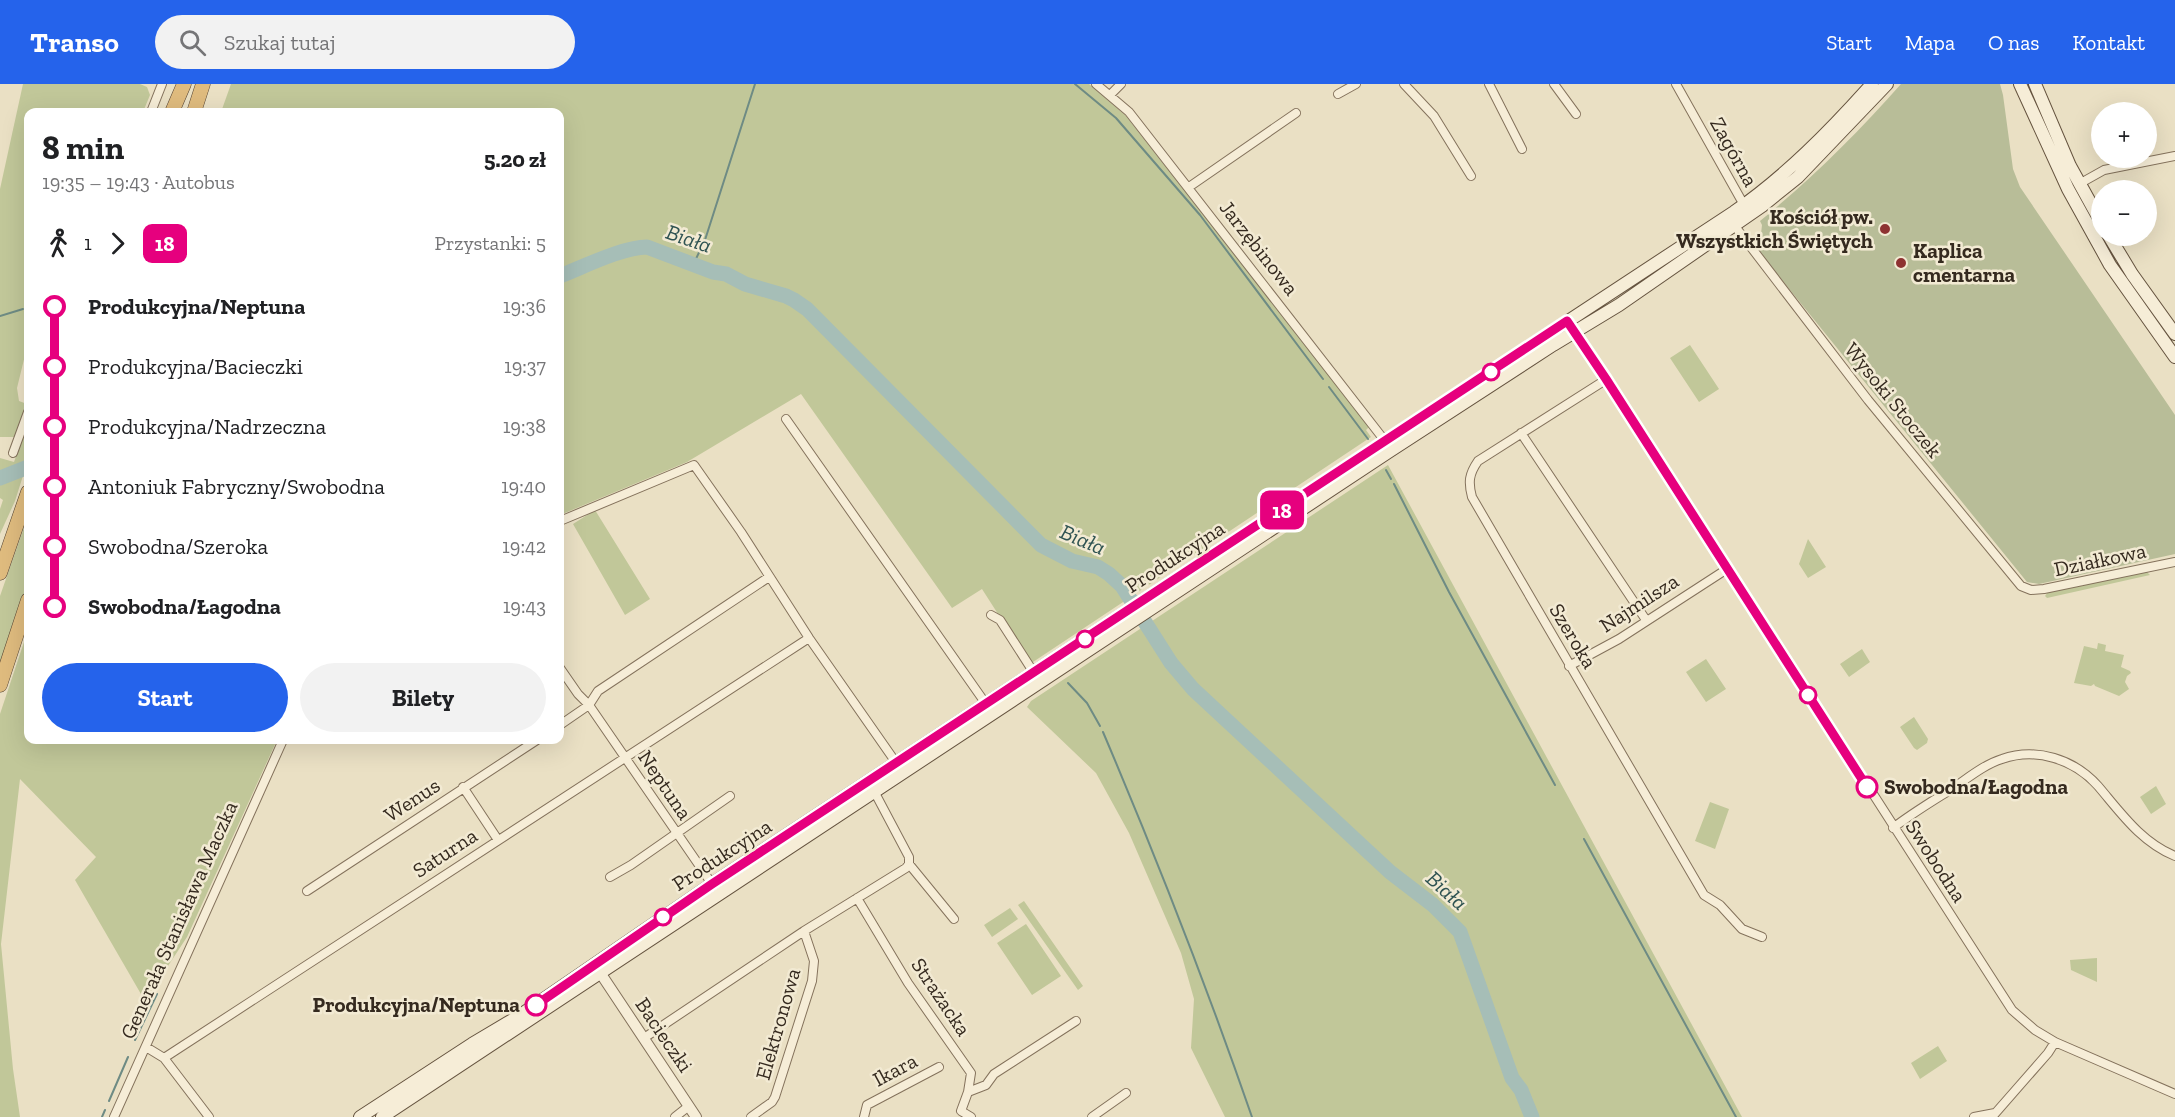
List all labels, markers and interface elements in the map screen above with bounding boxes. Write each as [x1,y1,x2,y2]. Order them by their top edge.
search box [155,15,575,69]
text: Transo [30,26,119,59]
icon: search [176,26,209,59]
text: Szukaj tutaj [224,29,335,56]
text: Start [1826,30,1872,55]
text: Mapa [1905,30,1955,55]
text: O nas [1988,30,2039,55]
text: Kontakt [2072,30,2145,55]
map controls [2091,102,2157,246]
button: + [2091,102,2157,168]
street label: Zagórna [1705,113,1764,191]
text: 8 min [42,128,124,167]
text: 5.20 zł [484,146,546,173]
text: 19:35 – 19:43 · Autobus [42,170,235,194]
button: − [2091,180,2157,246]
street label: Jarzębinowa [1215,195,1304,300]
place label: Kościół pw. Wszystkich Świętych [1676,204,1873,253]
water label: Biała [663,218,715,259]
marker: Kościół pw. Wszystkich Świętych [1878,222,1892,236]
icon: walk [42,227,75,260]
icon: forward [101,227,134,260]
text: 1 [84,231,92,255]
text: 18 [155,231,175,256]
text: Przystanki: 5 [434,231,546,255]
place label: Kaplica cmentarna [1913,238,2016,287]
marker: Kaplica cmentarna [1894,256,1908,270]
text: Produkcyjna/Neptuna [88,293,305,320]
text: 19:36 [503,294,546,318]
street label: Wysoki Stoczek [1839,337,1947,462]
text: Produkcyjna/Bacieczki [88,353,303,380]
text: 19:37 [504,354,546,378]
unlabelled marker [1482,363,1500,381]
text: Produkcyjna/Nadrzeczna [88,413,326,440]
text: 19:38 [503,414,546,438]
text: Antoniuk Fabryczny/Swobodna [88,473,385,500]
text: 19:40 [501,474,546,498]
line badge: 18 [1255,490,1309,530]
text: 18 [1272,498,1292,523]
street label: Produkcyjna [1120,515,1230,599]
water label: Biała [1056,518,1109,561]
text: Swobodna/Szeroka [88,533,268,560]
text: 19:42 [502,534,546,558]
street label: Działkowa [2051,538,2148,581]
street label: Najmilsza [1595,568,1683,638]
text: Swobodna/Łagodna [88,593,281,620]
text: 19:43 [503,594,546,618]
street label: Szeroka [1544,599,1603,673]
unlabelled marker [1076,630,1094,648]
button: Start [42,663,288,732]
button: Bilety [300,663,546,732]
unlabelled marker [1799,686,1817,704]
street label: Neptuna [633,745,698,824]
street label: Wenus [379,772,444,827]
place label: Swobodna/Łagodna [1884,774,2068,799]
marker: Swobodna/Łagodna [1856,776,1878,798]
street label: Generała Stanisława Maczka [115,797,242,1043]
street label: Produkcyjna [667,813,777,897]
street label: Swobodna [1901,815,1972,907]
street label: Saturna [408,823,482,883]
water label: Biała [1420,865,1473,916]
unlabelled marker [654,908,672,926]
street label: Strażacka [906,953,977,1040]
street label: Elektronowa [750,965,805,1083]
place label: Produkcyjna/Neptuna [313,992,520,1017]
street label: Bacieczki [630,993,698,1077]
marker: Produkcyjna/Neptuna [525,994,547,1016]
street label: Ikara [868,1048,921,1092]

